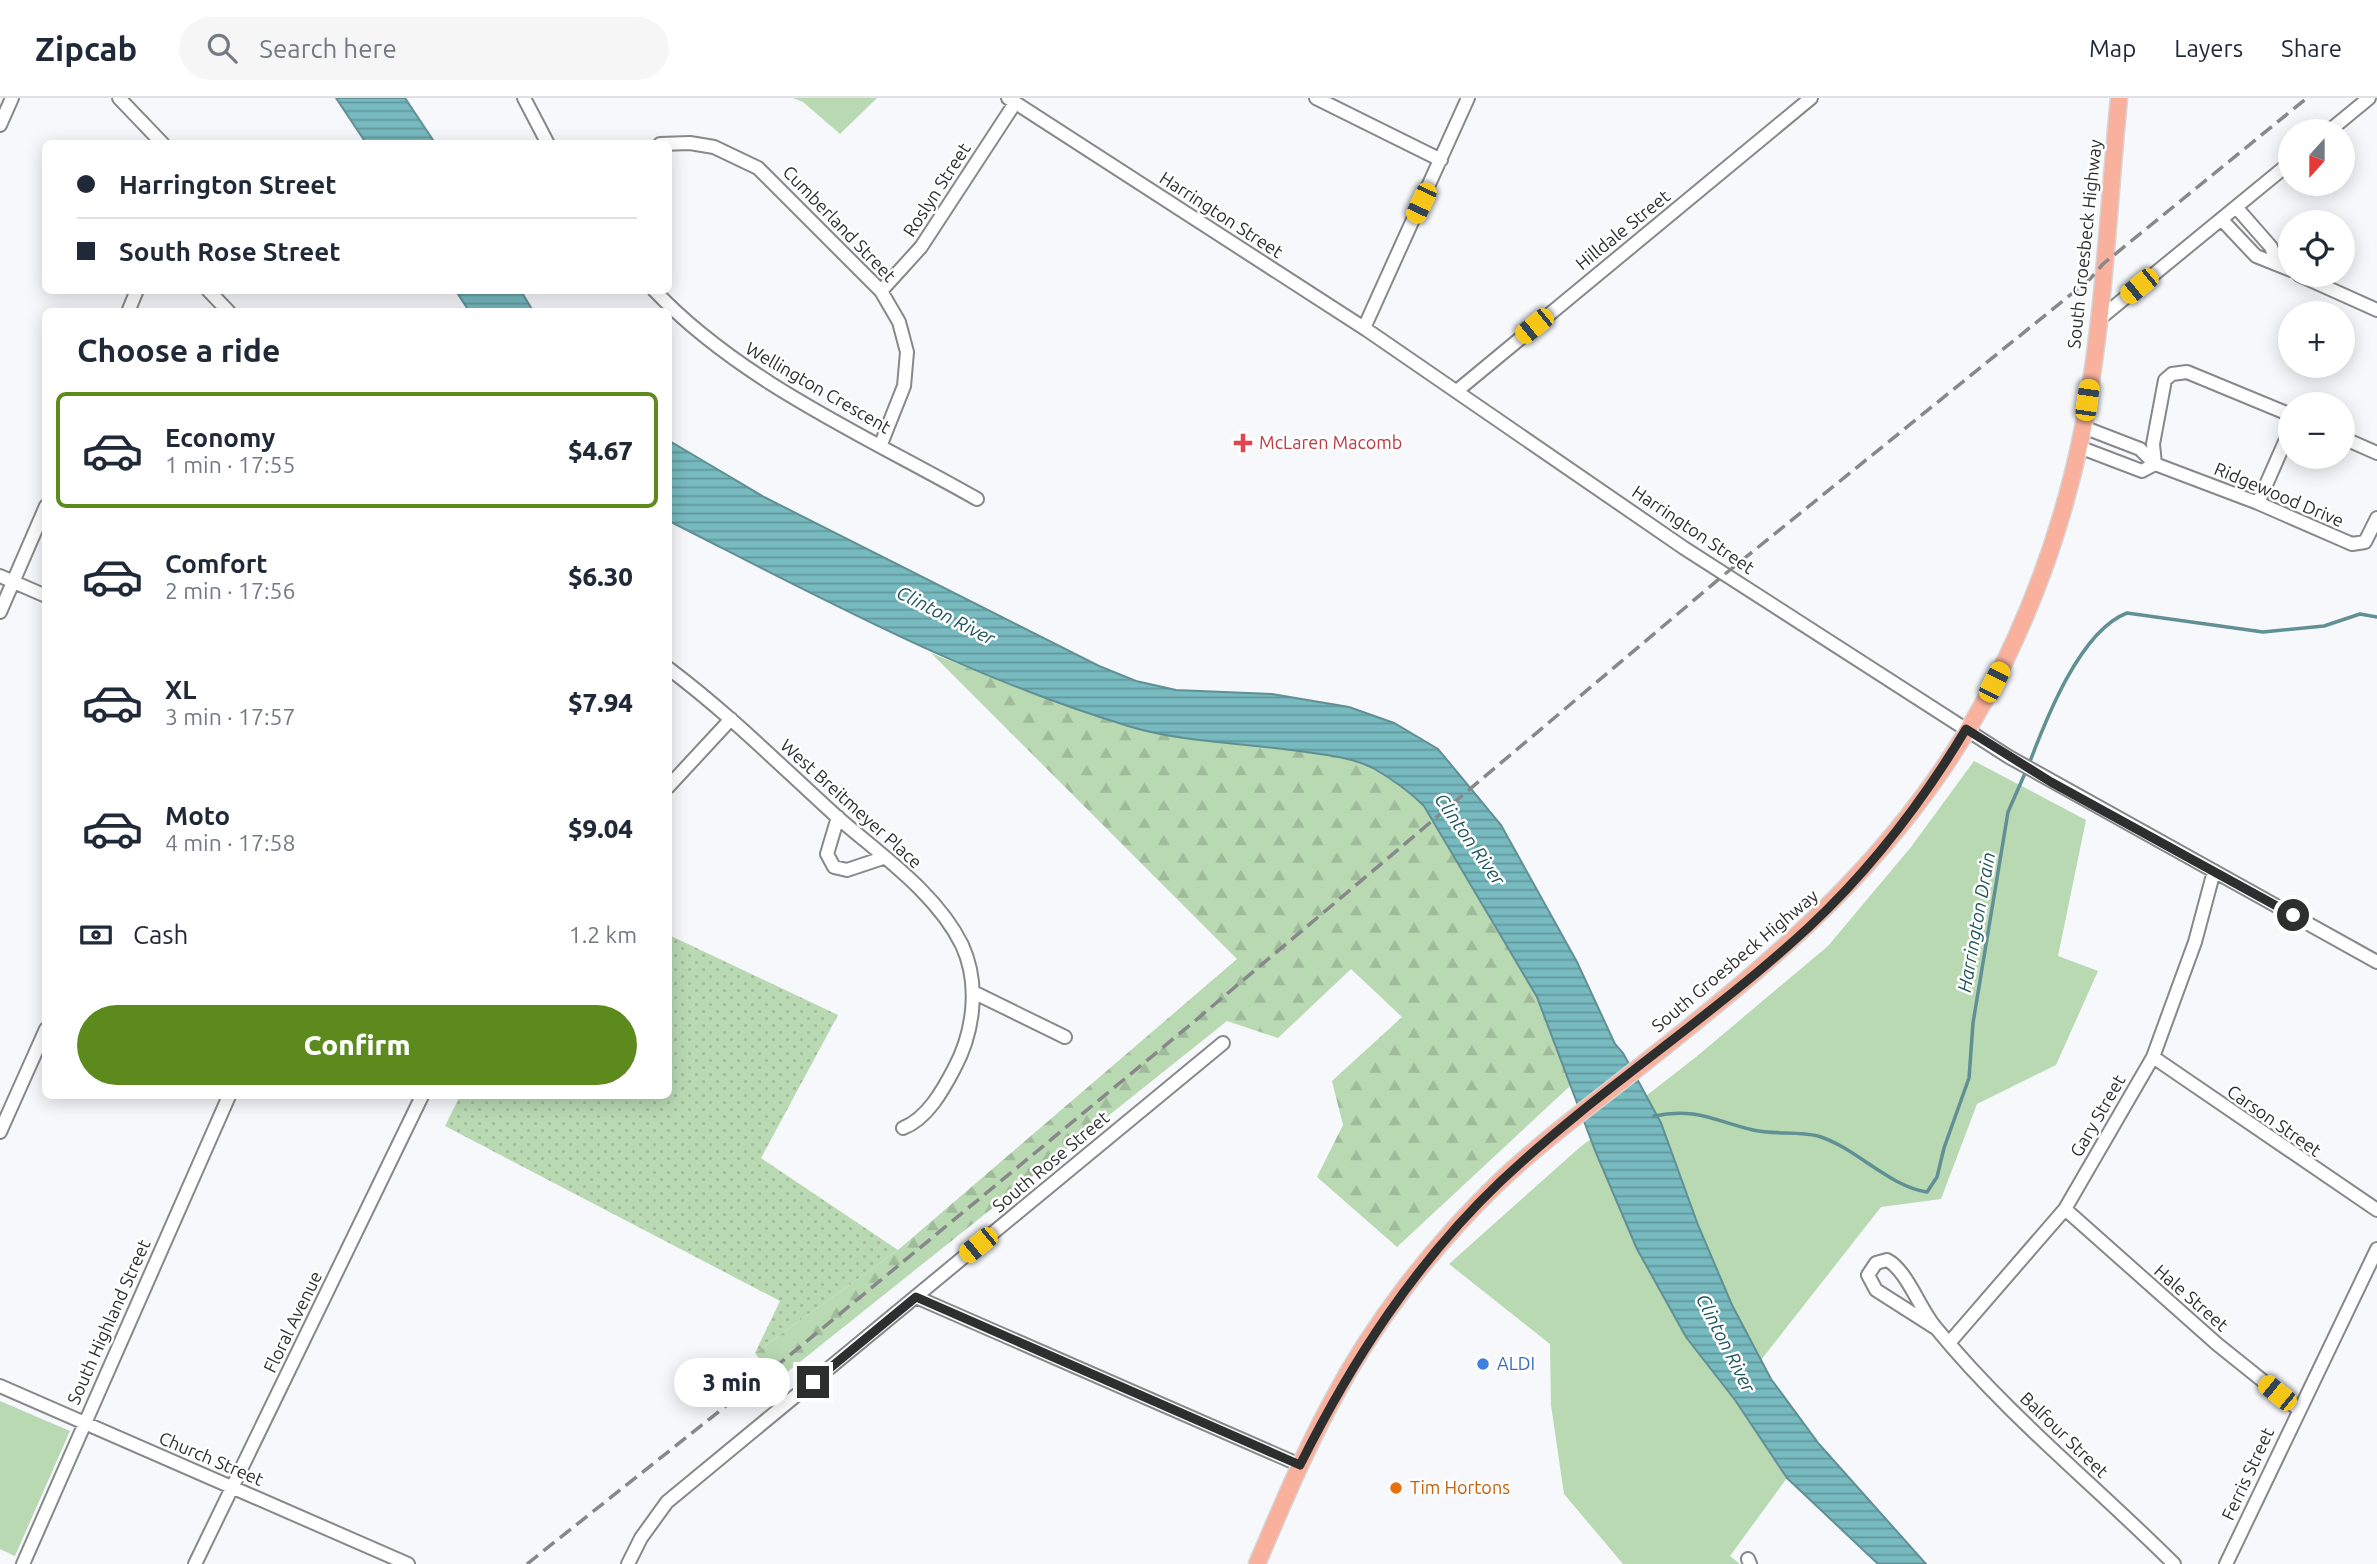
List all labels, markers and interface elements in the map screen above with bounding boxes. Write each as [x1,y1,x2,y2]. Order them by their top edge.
search box [179,17,669,80]
icon: search [203,29,241,67]
text: Zipcab [35,30,137,67]
text: Search here [259,34,397,63]
text: Map [2089,35,2136,62]
text: Layers [2174,35,2243,62]
text: Share [2281,35,2342,62]
north arrow [2278,119,2356,196]
map controls [2278,119,2355,469]
street label: South Groesbeck Highway [2063,138,2105,349]
street label: Roslyn Street [898,139,974,240]
street label: Cumberland Street [779,161,900,285]
street label: Harrington Street [1156,167,1287,261]
text: Harrington Street [119,170,337,199]
car [1403,180,1440,226]
street label: Hilldale Street [1571,185,1673,273]
button: locate [2278,210,2355,287]
text: South Rose Street [119,237,340,266]
car [2117,265,2162,307]
button: + [2278,301,2355,378]
car [1512,305,1557,347]
text: Choose a ride [77,332,280,368]
street label: Wellington Crescent [743,337,894,437]
car [2074,378,2101,422]
button: − [2278,392,2355,469]
icon: car [81,419,144,482]
text: Economy [165,423,275,452]
place label: McLaren Macomb [1259,432,1402,452]
marker: McLaren Macomb [1233,433,1253,453]
text: $4.67 [568,436,633,465]
text: 1 min · 17:55 [165,452,296,477]
street label: Ridgewood Drive [2212,458,2347,530]
street label: Harrington Street [1629,481,1758,577]
icon: car [81,545,144,608]
text: Comfort [165,549,268,578]
text: $6.30 [568,562,633,591]
text: 2 min · 17:56 [165,578,296,603]
water label: Clinton River [893,581,999,650]
car [1976,659,2013,705]
icon: car [81,671,144,734]
text: XL [165,675,196,704]
text: $7.94 [568,688,633,717]
text: 3 min · 17:57 [165,704,296,729]
street label: West Breitmeyer Place [777,735,926,872]
water label: Clinton River [1430,789,1510,890]
icon: car [81,797,144,860]
text: Moto [165,801,230,830]
text: $9.04 [568,814,633,843]
text: 4 min · 17:58 [165,830,296,855]
water label: Harrington Drain [1953,850,1999,994]
street label: South Groesbeck Highway [1647,885,1822,1035]
route start [2277,899,2309,931]
icon: cash [77,916,115,954]
text: Cash [133,920,188,949]
text: 1.2 km [569,922,637,947]
button: Confirm [77,1005,637,1085]
street label: Gary Street [2066,1071,2129,1160]
street label: Carson Street [2224,1080,2325,1160]
street label: South Rose Street [988,1107,1113,1216]
car [956,1224,1001,1266]
street label: South Highland Street [63,1236,154,1407]
street label: Hale Street [2151,1260,2232,1335]
street label: Floral Avenue [259,1268,325,1375]
water label: Clinton River [1692,1290,1761,1396]
place label: ALDI [1497,1353,1535,1373]
marker: ALDI [1475,1356,1491,1372]
callout: 3 min [673,1358,788,1406]
route end [797,1366,829,1398]
text: 3 min [703,1370,761,1395]
car [2255,1372,2300,1414]
street label: Balfour Street [2017,1387,2113,1481]
street label: Ferris Street [2217,1424,2277,1523]
street label: Church Street [156,1427,267,1489]
place label: Tim Hortons [1410,1477,1510,1497]
marker: Tim Hortons [1388,1480,1404,1496]

